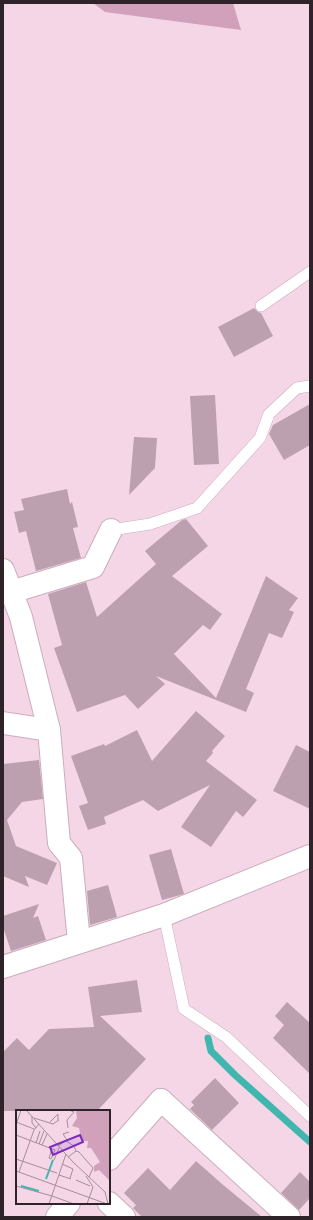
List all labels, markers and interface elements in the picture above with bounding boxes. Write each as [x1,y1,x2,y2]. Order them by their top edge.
inset map [16,1110,110,1204]

